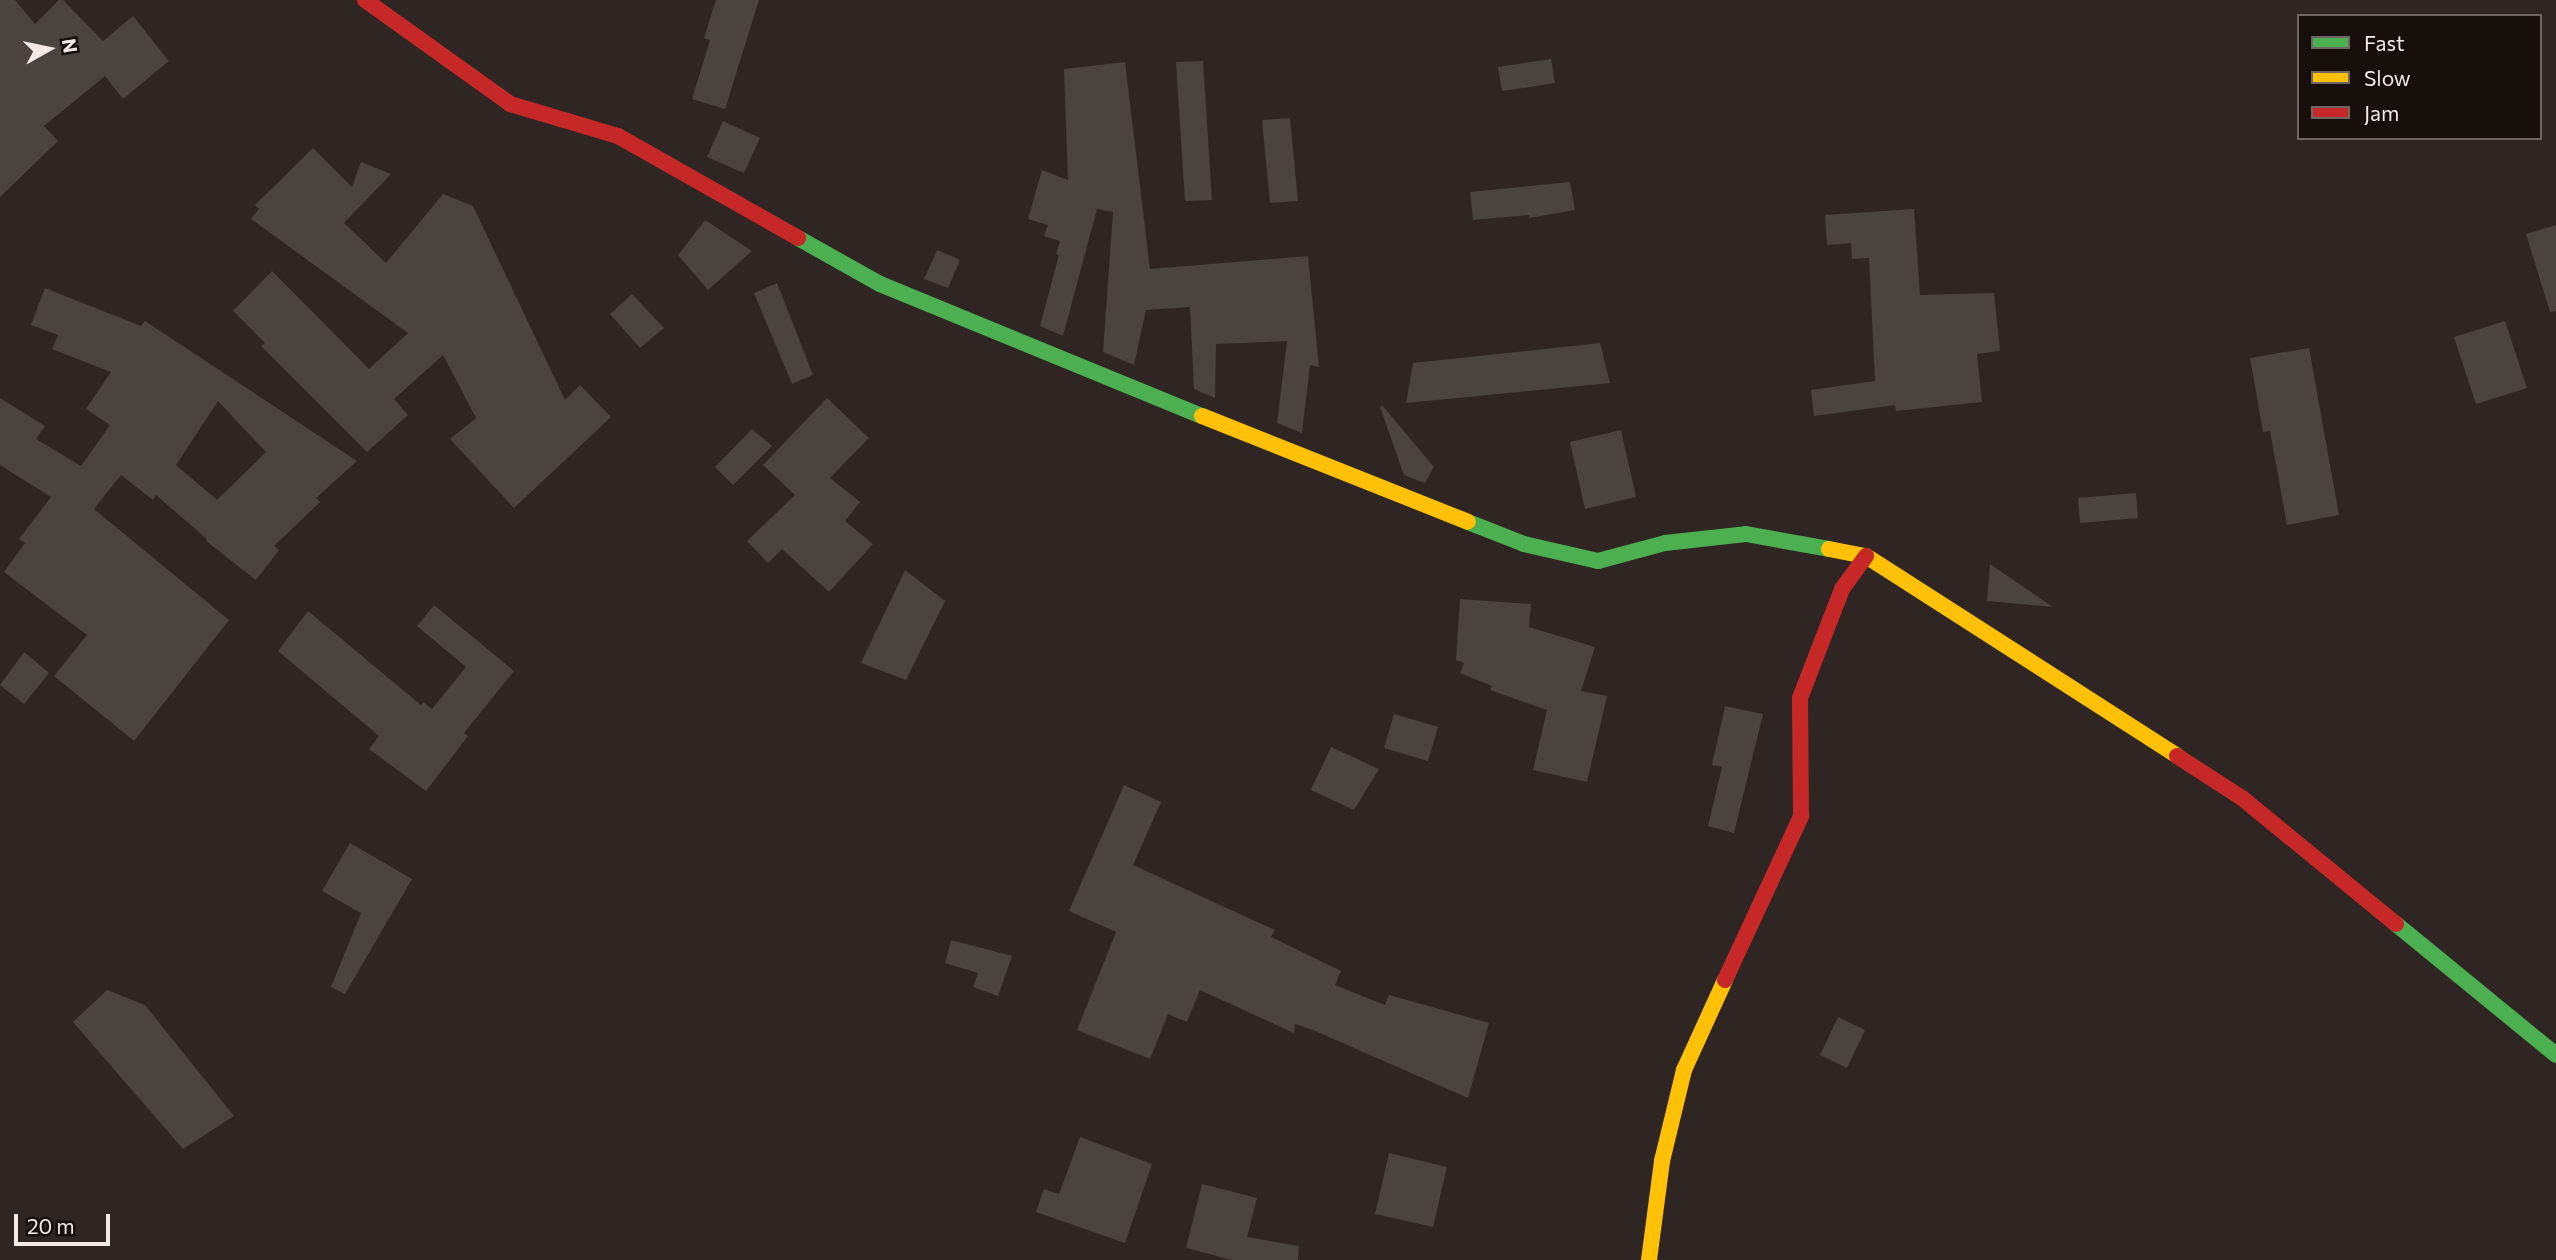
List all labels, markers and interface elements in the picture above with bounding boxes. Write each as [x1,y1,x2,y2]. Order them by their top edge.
north arrow [14,14,84,84]
legend [2297,14,2542,140]
text: Fast [2364,30,2405,55]
text: N [58,37,83,54]
text: Slow [2364,65,2411,90]
text: Jam [2364,100,2399,125]
scale bar [18,1200,114,1244]
text: 20 m [27,1213,75,1238]

